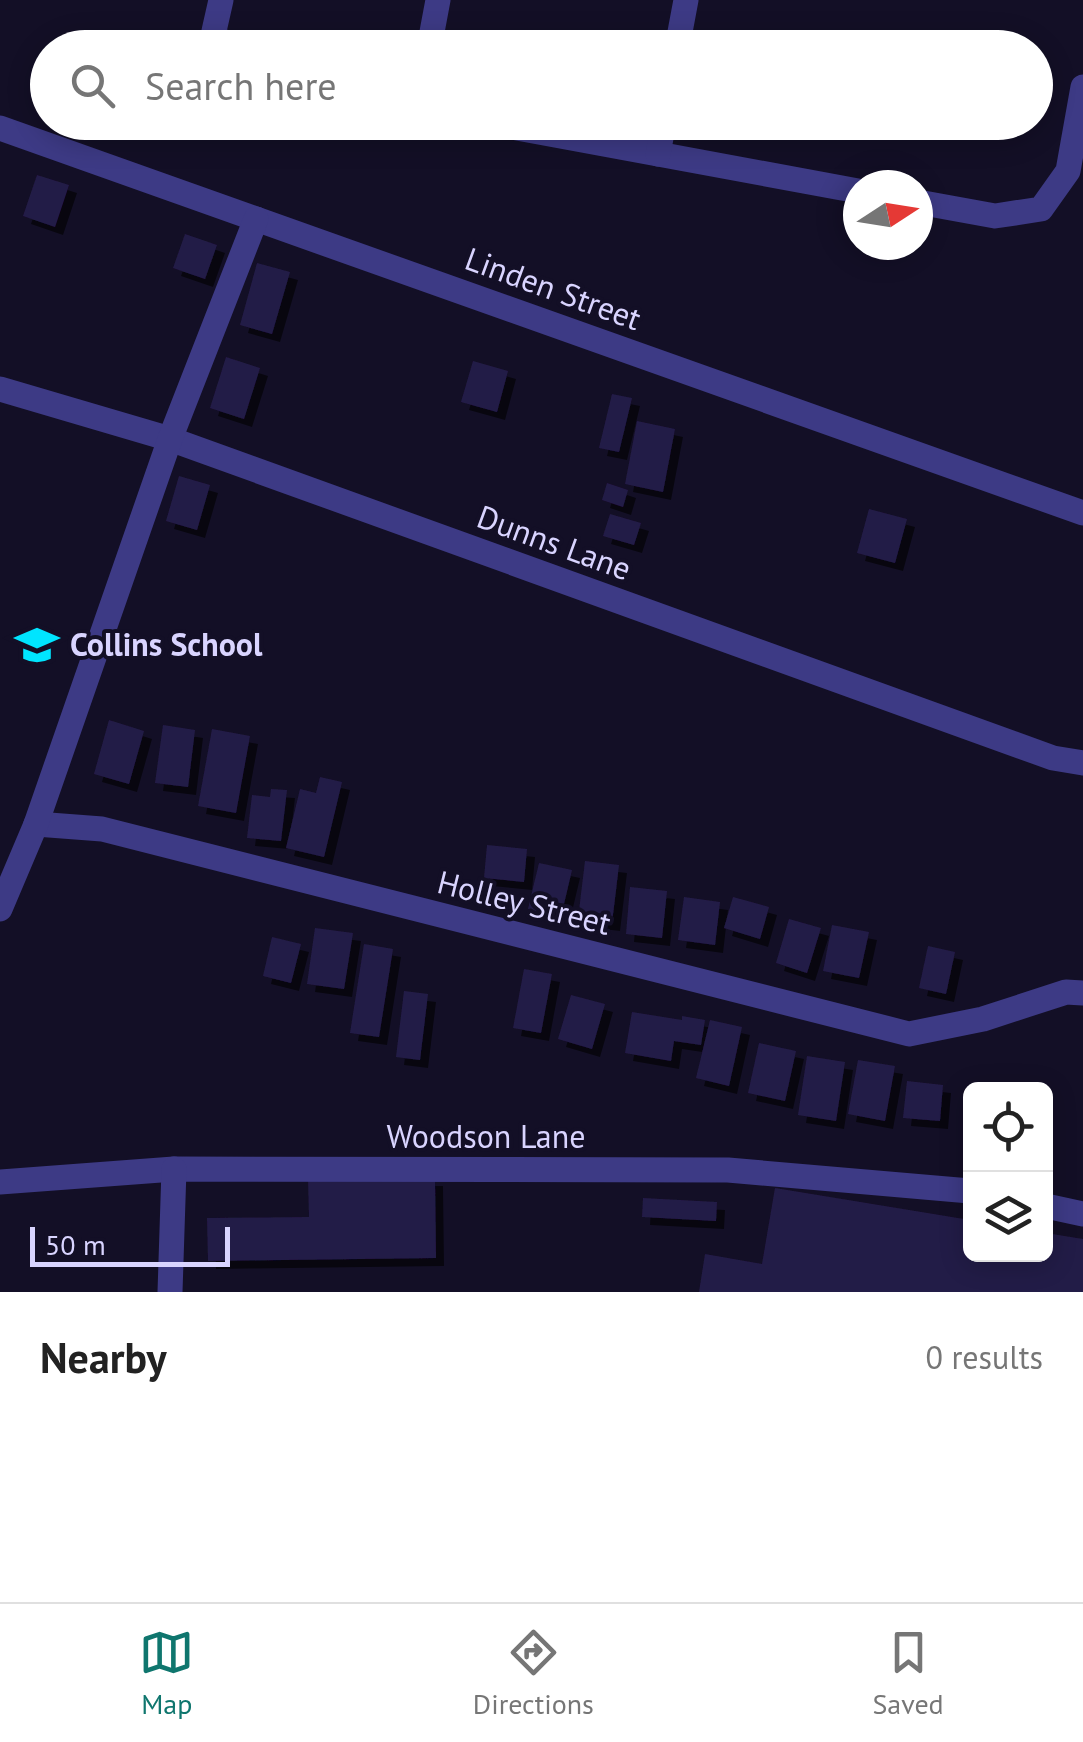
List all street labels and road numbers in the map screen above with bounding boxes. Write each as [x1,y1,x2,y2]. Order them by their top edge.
street label: Linden Street [460,237,647,339]
street label: Dunns Lane [472,495,637,589]
street label: Holley Street [433,860,615,944]
street label: Woodson Lane [387,1115,585,1157]

